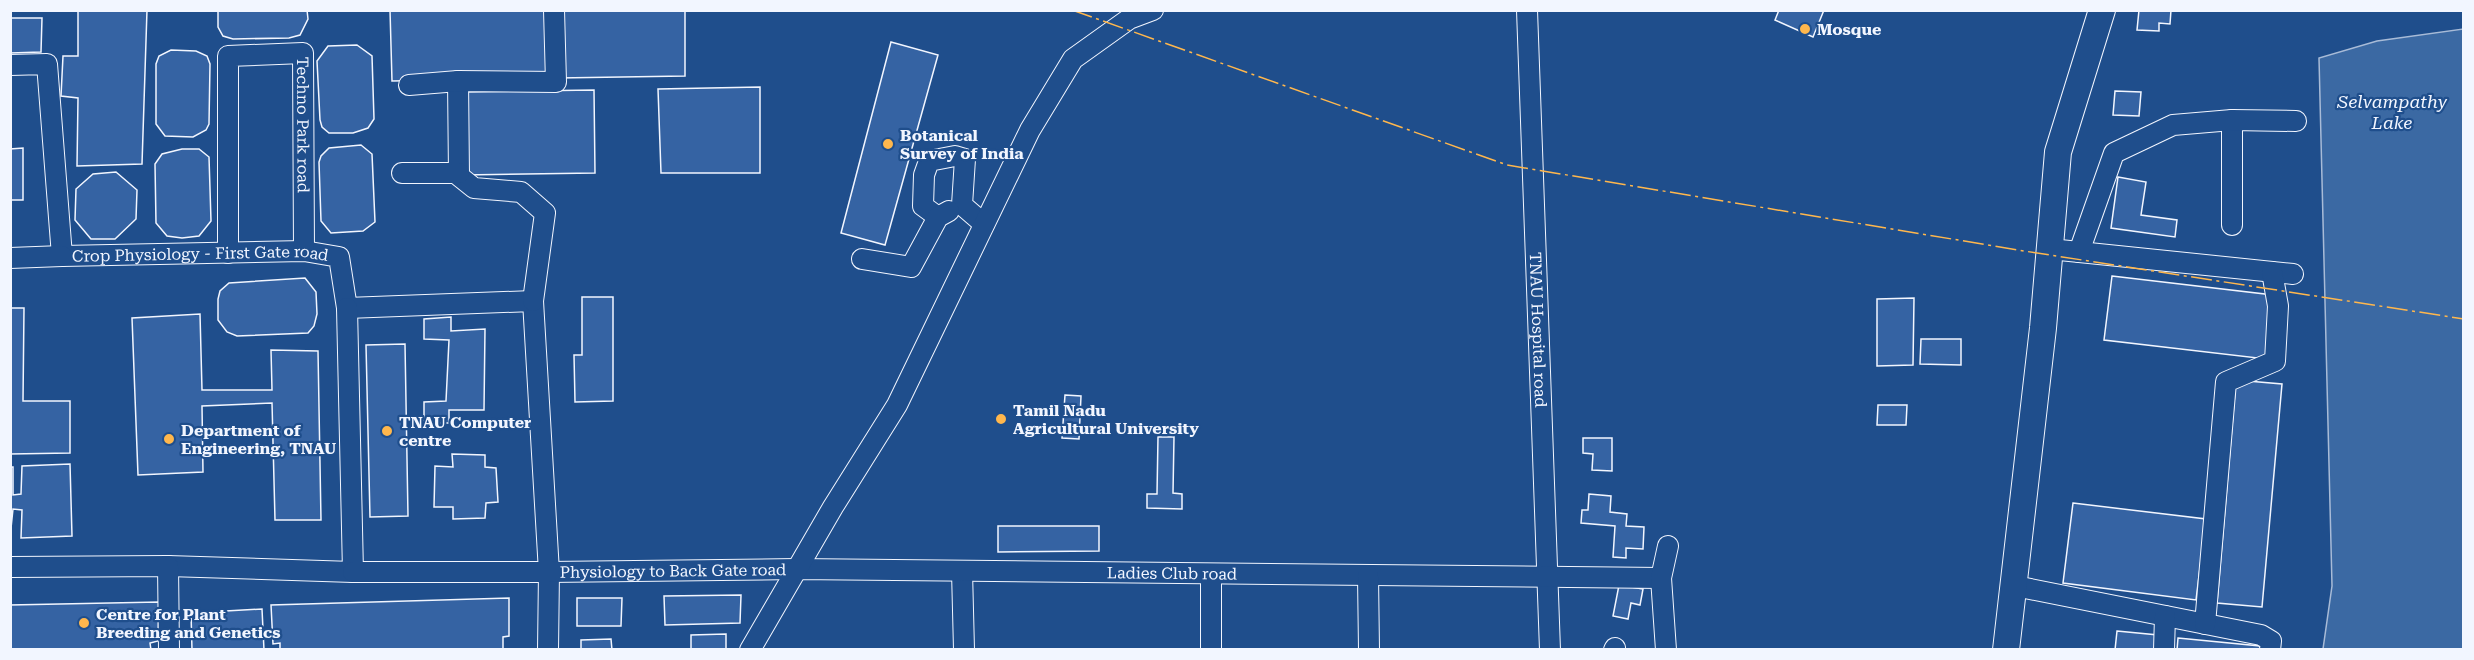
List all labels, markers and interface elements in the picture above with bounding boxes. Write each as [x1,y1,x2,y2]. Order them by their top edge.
place label: Mosque [1817,20,1881,39]
marker: Mosque [1798,22,1812,36]
street label: Techno Park road [294,57,313,193]
water label: Selvampathy Lake [2336,91,2448,133]
place label: Botanical Survey of India [900,126,1024,163]
marker: Botanical Survey of India [881,137,895,151]
street label: Crop Physiology - First Gate road [72,241,330,265]
street label: TNAU Hospital road [1526,252,1551,408]
place label: Tamil Nadu Agricultural University [1013,401,1199,438]
marker: Tamil Nadu Agricultural University [994,412,1008,426]
place label: TNAU Computer centre [399,413,531,450]
place label: Department of Engineering, TNAU [181,421,336,458]
marker: TNAU Computer centre [380,424,394,438]
marker: Department of Engineering, TNAU [162,432,176,446]
street label: Physiology to Back Gate road [560,560,786,581]
street label: Ladies Club road [1107,563,1237,583]
place label: Centre for Plant Breeding and Genetics [96,605,281,642]
marker: Centre for Plant Breeding and Genetics [77,616,91,630]

